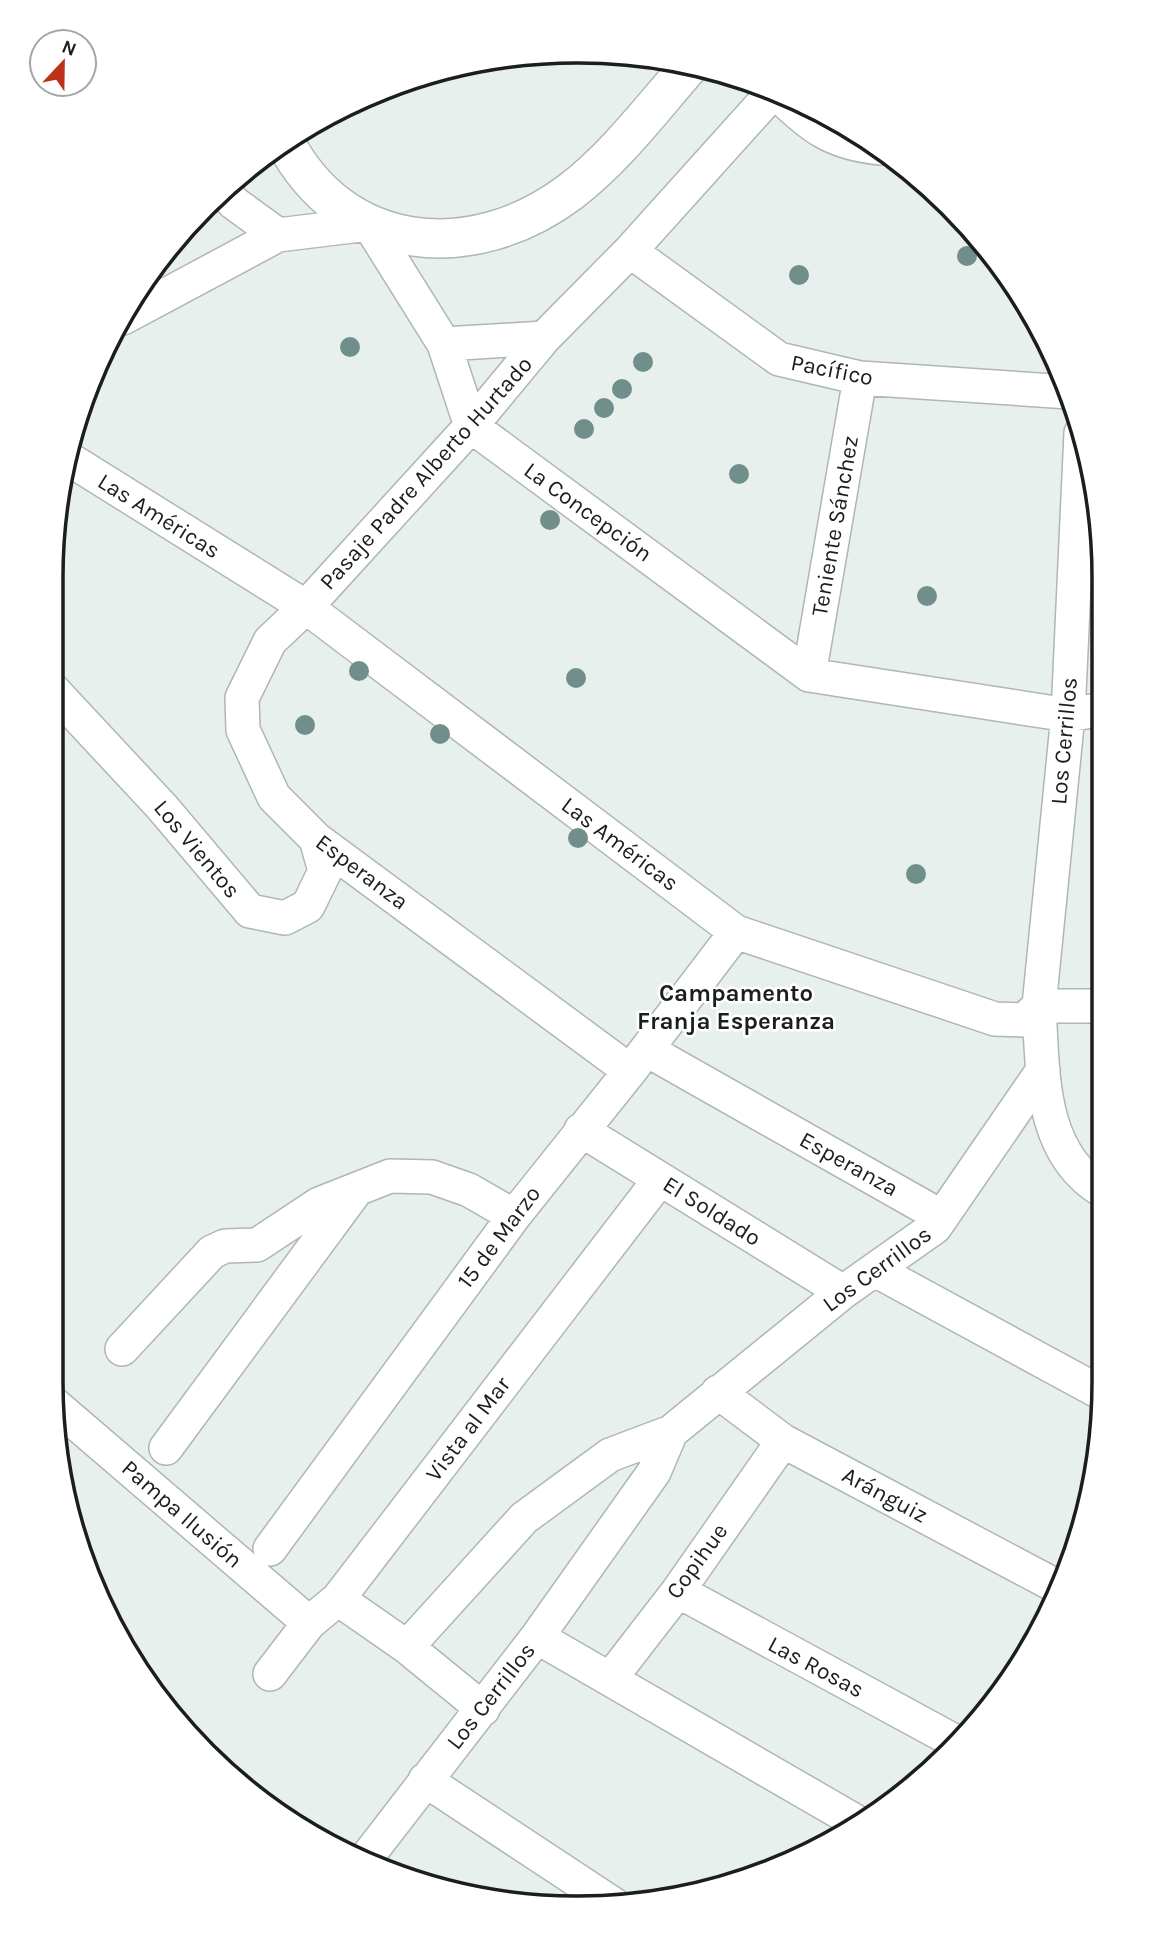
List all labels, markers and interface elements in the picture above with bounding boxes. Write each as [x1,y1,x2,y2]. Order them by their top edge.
north arrow [28,28,98,98]
text: N [59,35,79,61]
street label: Pacífico [789,349,875,391]
street label: Pasaje Padre Alberto Hurtado [314,351,538,595]
street label: Teniente Sánchez [806,434,864,618]
street label: La Concepción [519,456,657,568]
street label: Las Américas [93,468,225,564]
street label: Los Cerrillos [1045,676,1083,806]
street label: Las Américas [556,791,684,897]
street label: Los Vientos [148,794,246,904]
street label: Esperanza [310,829,414,915]
district label: Campamento Franja Esperanza [637,979,835,1035]
street label: Esperanza [795,1126,903,1202]
street label: El Soldado [658,1170,766,1252]
street label: 15 de Marzo [452,1181,546,1293]
street label: Los Cerrillos [817,1221,937,1317]
street label: Vista al Mar [420,1371,516,1487]
street label: Pampa Ilusión [116,1454,248,1574]
street label: Aránguiz [838,1461,932,1529]
street label: Copihue [661,1518,733,1604]
street label: Las Rosas [764,1631,868,1703]
street label: Los Cerrillos [441,1637,541,1755]

